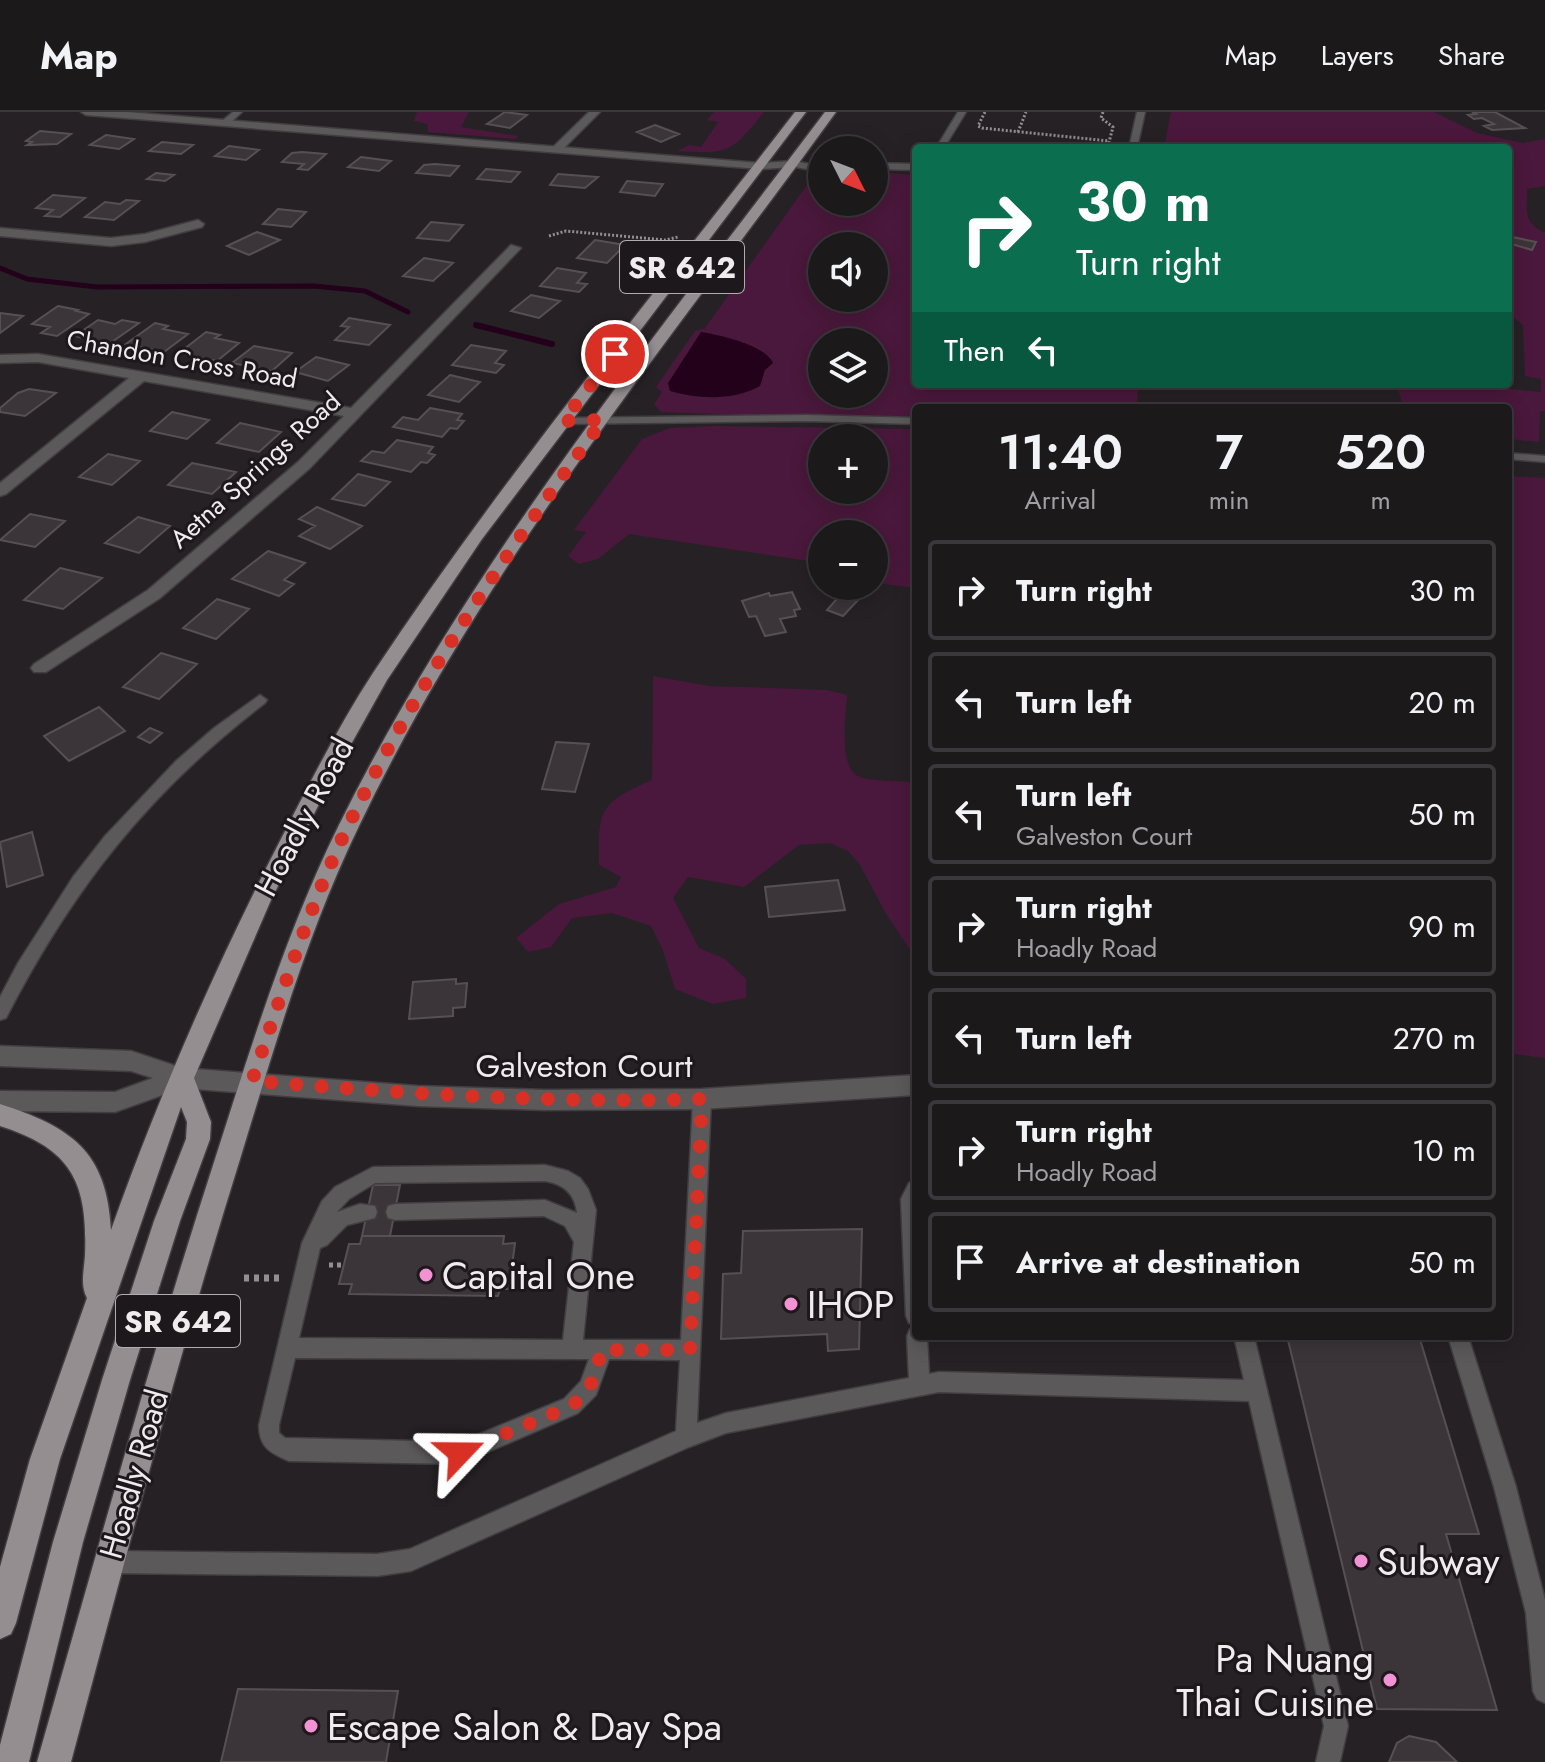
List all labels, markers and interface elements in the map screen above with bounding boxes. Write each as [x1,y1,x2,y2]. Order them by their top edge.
text: Map [40,28,118,83]
text: Map [1225,35,1277,76]
text: Layers [1321,35,1394,76]
text: Share [1438,35,1505,76]
north arrow [808,136,888,216]
map controls [808,136,888,600]
text: 30 m [1076,161,1211,242]
icon: right [944,176,1048,280]
button: sound [808,232,888,312]
text: Turn right [1076,236,1221,288]
road number: SR 642 [620,241,744,293]
street label: Chandon Cross Road [64,320,300,398]
pin [581,320,649,388]
button: layers [808,328,888,408]
icon: left [1021,328,1065,372]
text: Then [944,329,1005,372]
icon: arrive [593,332,637,376]
street label: Aetna Springs Road [161,383,349,557]
text: 11:40 [998,418,1123,487]
text: 7 [1215,418,1243,487]
text: 520 [1335,418,1426,487]
button: + [808,424,888,504]
text: Arrival [1025,481,1096,519]
text: min [1209,481,1249,519]
text: m [1371,481,1391,519]
button: − [808,520,888,600]
icon: right [948,568,992,612]
text: Turn right [1016,569,1152,612]
text: 30 m [1409,569,1476,612]
icon: left [948,680,992,724]
text: Turn left [1016,681,1131,724]
text: 20 m [1409,681,1476,724]
street label: Hoadly Road [243,729,365,905]
text: Turn left [1016,774,1131,817]
icon: left [948,792,992,836]
text: 50 m [1409,793,1476,836]
text: Galveston Court [1016,817,1192,855]
text: Turn right [1016,886,1152,929]
icon: right [948,904,992,948]
text: 90 m [1408,905,1476,948]
text: Hoadly Road [1016,929,1157,967]
icon: left [948,1016,992,1060]
text: Turn left [1016,1017,1131,1060]
text: 270 m [1393,1017,1476,1060]
street label: Galveston Court [476,1043,693,1089]
text: Turn right [1016,1110,1152,1153]
icon: right [948,1128,992,1172]
text: 10 m [1412,1129,1476,1172]
text: Hoadly Road [1016,1153,1157,1191]
icon: arrive [948,1240,992,1284]
text: Arrive at destination [1016,1241,1301,1284]
text: 50 m [1409,1241,1476,1284]
place label: Capital One [442,1248,635,1303]
marker: Capital One [417,1266,435,1284]
place label: IHOP [807,1277,894,1332]
road number: SR 642 [116,1295,240,1347]
marker: IHOP [782,1295,800,1313]
street label: Hoadly Road [88,1384,180,1564]
position arrow [418,1411,502,1495]
place label: Subway [1377,1534,1500,1589]
marker: Subway [1352,1552,1370,1570]
place label: Pa Nuang Thai Cuisine [1176,1631,1374,1730]
marker: Pa Nuang Thai Cuisine [1381,1671,1399,1689]
place label: Escape Salon & Day Spa [327,1699,722,1754]
marker: Escape Salon & Day Spa [302,1717,320,1735]

